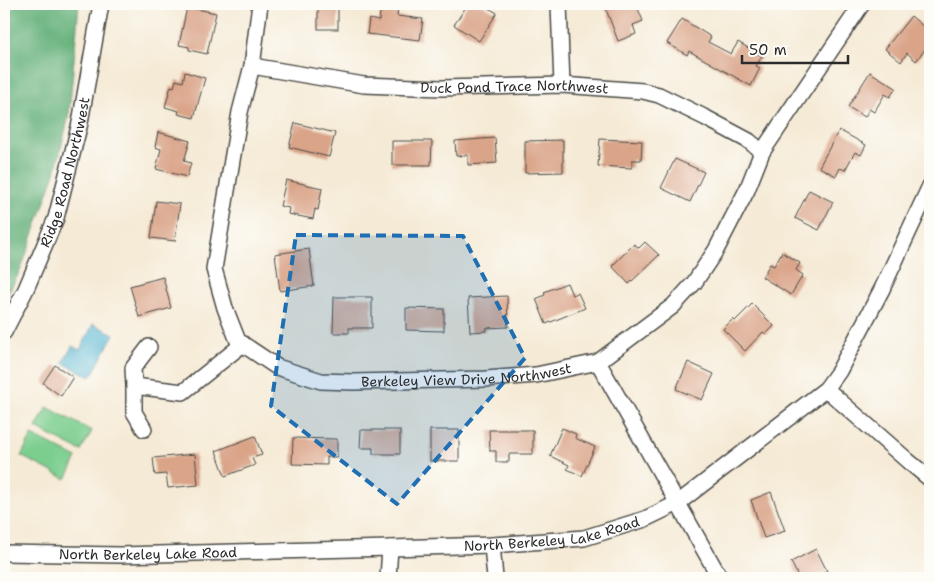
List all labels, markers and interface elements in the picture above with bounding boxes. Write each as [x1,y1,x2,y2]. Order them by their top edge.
scale bar [742,32,848,64]
text: 50 m [749,40,787,60]
street label: Duck Pond Trace Northwest [420,76,609,97]
street label: Ridge Road Northwest [36,96,93,250]
street label: Berkeley View Drive Northwest [361,359,573,391]
street label: North Berkeley Lake Road [463,512,642,555]
street label: North Berkeley Lake Road [59,543,237,564]

